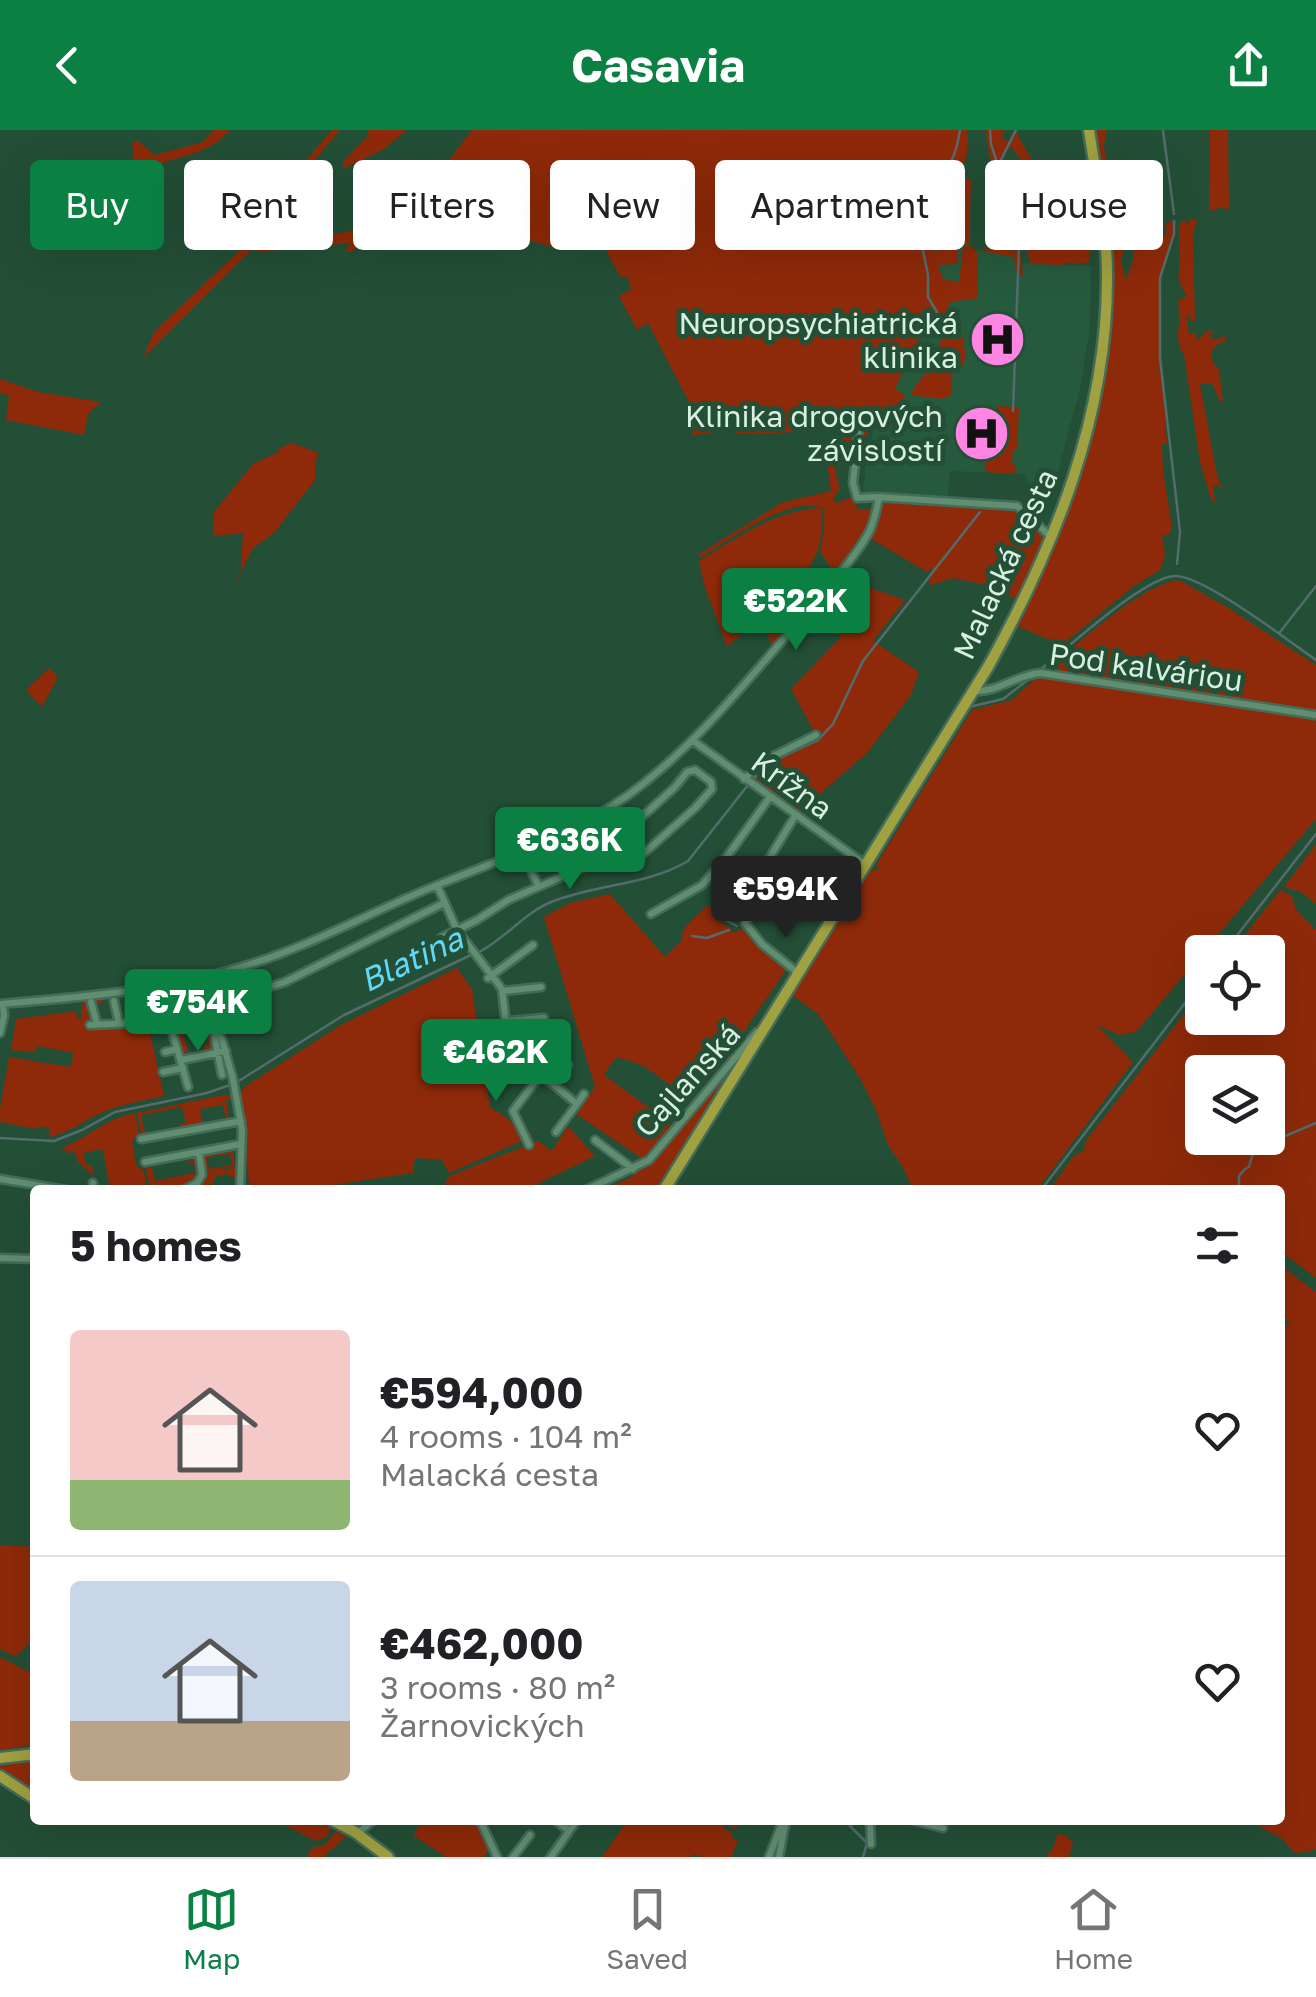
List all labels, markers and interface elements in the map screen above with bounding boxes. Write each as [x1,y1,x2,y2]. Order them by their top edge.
icon: back [40,38,95,93]
text: Casavia [571,38,745,92]
icon: share [1221,38,1276,93]
chip: Buy [30,160,164,250]
chip: Rent [184,160,333,250]
chip: Filters [353,160,530,250]
chip: New [550,160,695,250]
chip: Apartment [715,160,965,250]
chip: House [985,160,1163,250]
place label: Neuropsychiatrická klinika [679,305,958,375]
hospital icon: Neuropsychiatrická klinika [967,310,1027,370]
place label: Klinika drogových závislostí [685,398,945,468]
hospital icon: Klinika drogových závislostí [952,403,1012,463]
street label: Malacká cesta [945,463,1065,665]
pin: €522K [726,568,866,653]
text: €522K [744,581,848,619]
street label: Pod kalváriou [1047,636,1245,698]
street label: Krížna [745,744,839,826]
pin: €636K [500,807,640,892]
text: €636K [517,820,623,858]
pin: €594K [716,856,856,941]
text: €594K [733,869,839,907]
water label: Blatina [354,918,470,999]
map controls [1185,935,1285,1155]
button: locate [1185,935,1285,1035]
pin: €754K [128,969,268,1054]
text: €754K [147,982,249,1020]
street label: Cajlanská [627,1016,747,1144]
pin: €462K [426,1019,566,1104]
text: €462K [443,1032,549,1070]
button: layers [1185,1055,1285,1155]
icon: filters [1190,1218,1245,1273]
text: 5 homes [70,1220,242,1270]
text: €594,000 [380,1367,584,1417]
icon: home [150,1370,270,1490]
icon: heart [1190,1403,1245,1458]
text: 4 rooms · 104 m² [380,1417,632,1455]
text: Malacká cesta [380,1455,599,1493]
text: €462,000 [380,1618,584,1668]
icon: home [150,1621,270,1741]
icon: heart [1190,1654,1245,1709]
text: 3 rooms · 80 m² [380,1668,615,1706]
text: Žarnovických [380,1706,585,1744]
tab: Map [183,1882,240,1975]
tab: Saved [606,1882,688,1975]
tab: Home [1054,1882,1133,1975]

